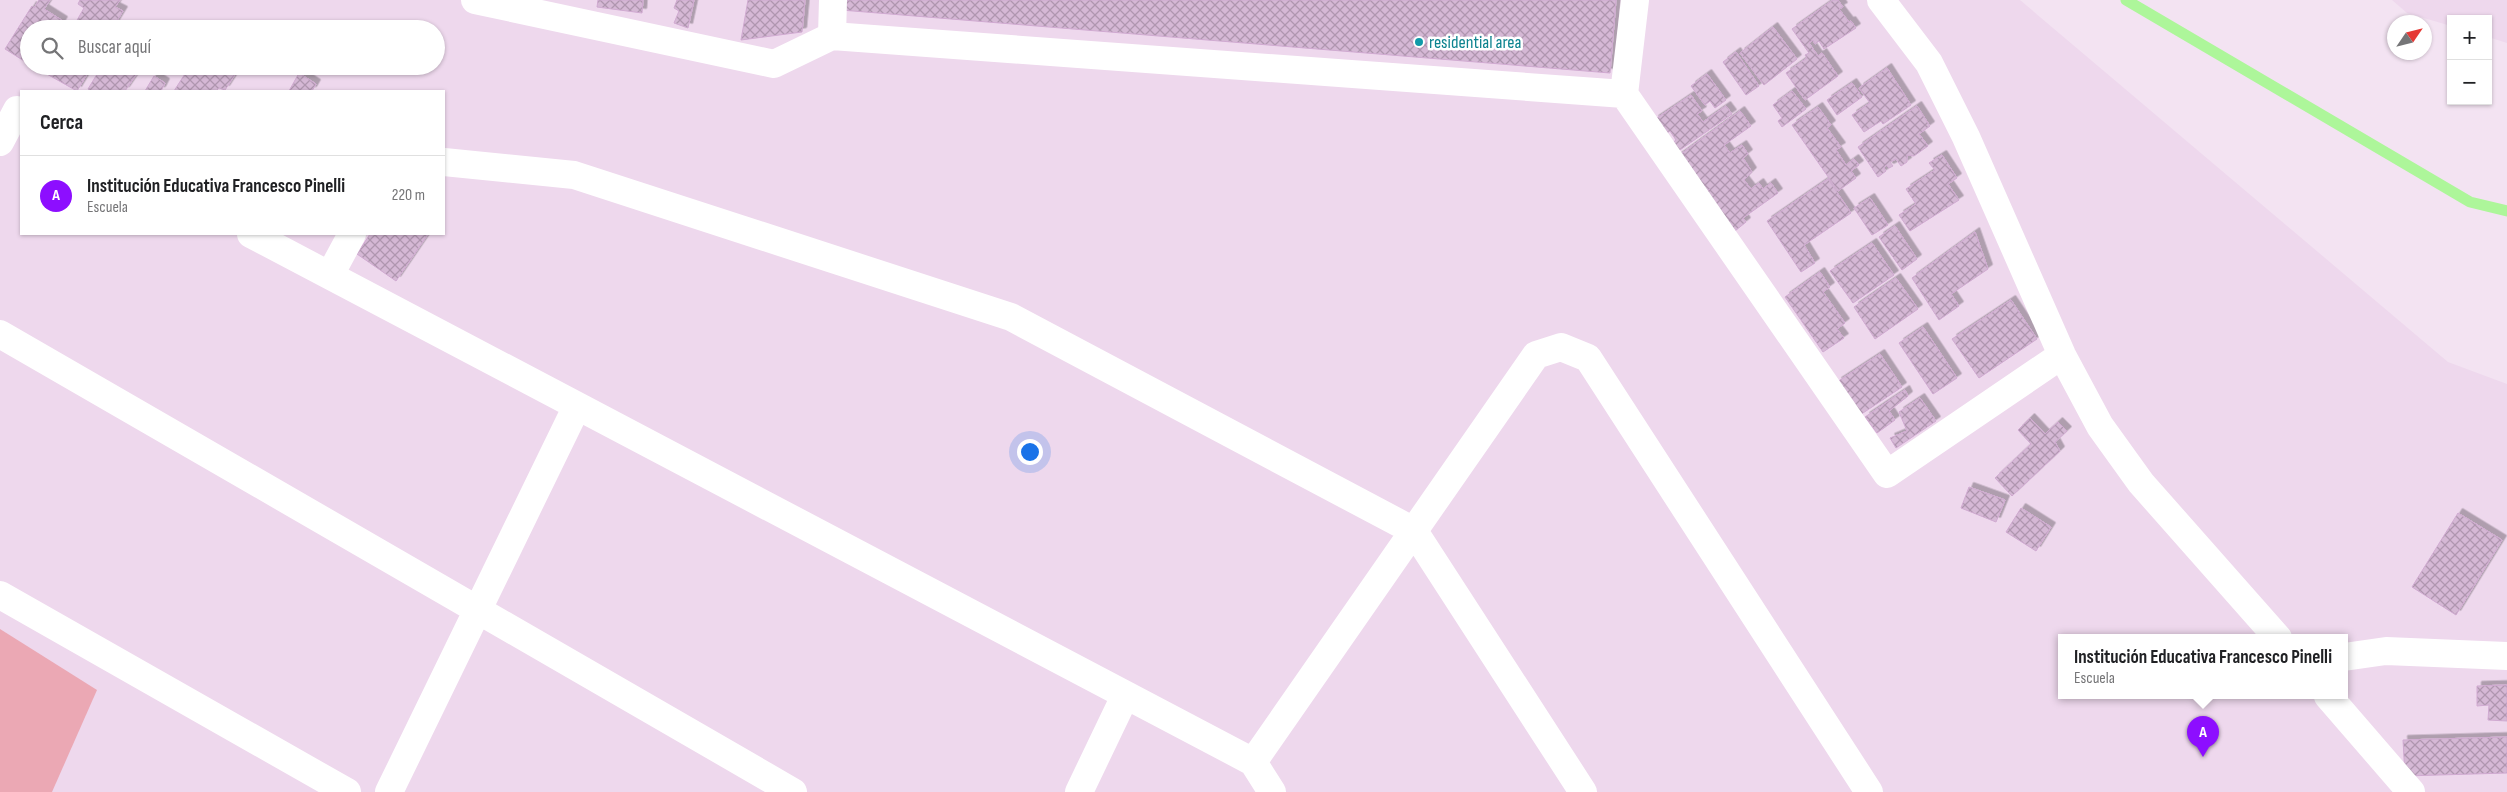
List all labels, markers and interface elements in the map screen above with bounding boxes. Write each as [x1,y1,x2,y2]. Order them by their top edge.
north arrow [2387,15,2432,60]
map controls [2447,15,2492,105]
button: + [2447,15,2492,60]
search box [20,20,445,75]
place label: residential area [1429,32,1522,53]
icon: search [38,34,66,62]
text: Buscar aquí [78,36,151,59]
marker: residential area [1413,36,1425,48]
button: − [2447,60,2492,105]
text: Cerca [40,110,83,135]
text: Institución Educativa Francesco Pinelli [87,175,345,198]
text: A [52,186,60,205]
text: 220 m [392,186,425,205]
text: Escuela [87,198,128,217]
your location [1017,439,1043,465]
popup [2058,634,2348,699]
text: Institución Educativa Francesco Pinelli [2074,646,2332,669]
text: Escuela [2074,669,2115,688]
pin: A [2187,716,2219,757]

